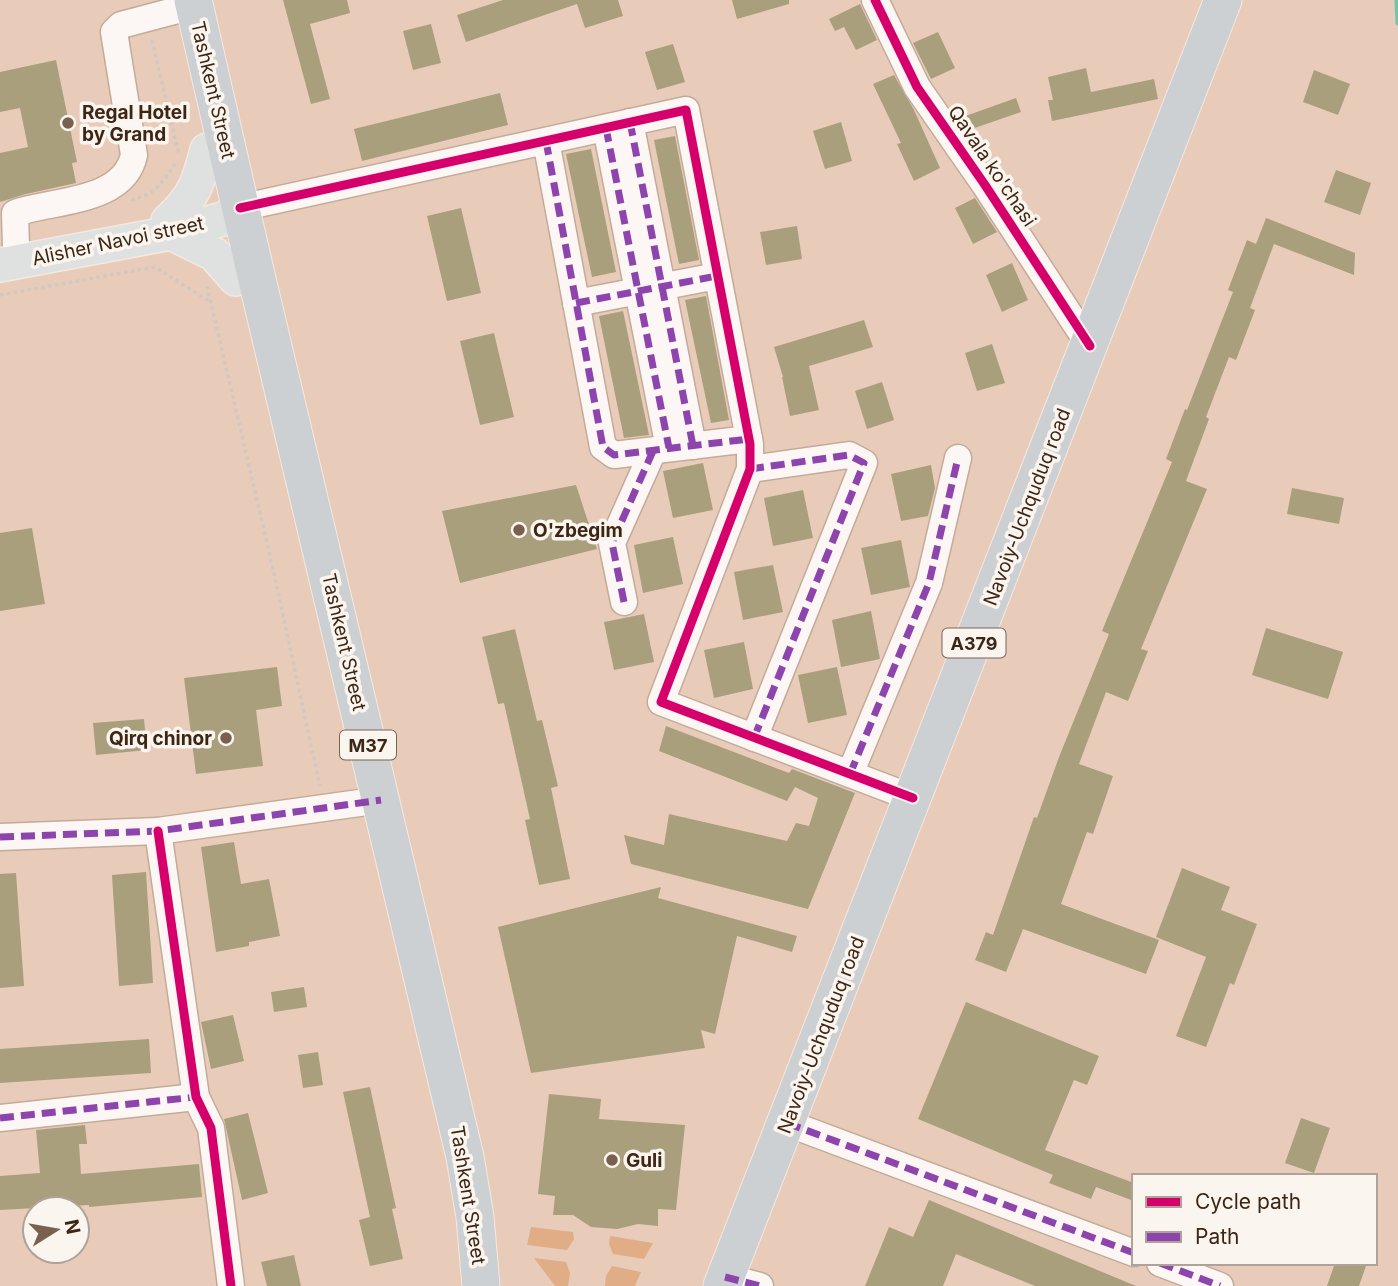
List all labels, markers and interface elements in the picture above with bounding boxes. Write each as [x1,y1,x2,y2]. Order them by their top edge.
street label: Tashkent Street [186,19,240,161]
place label: Regal Hotel by Grand [82,101,187,146]
street label: Qavala ko'chasi [943,101,1041,231]
marker: Regal Hotel by Grand [60,115,76,131]
street label: Alisher Navoi street [30,212,206,270]
street label: Navoiy-Uchquduq road [979,405,1075,609]
place label: O'zbegim [533,519,623,542]
marker: O'zbegim [511,522,527,538]
street label: Tashkent Street [317,571,371,713]
road number: A379 [942,628,1006,658]
place label: Qirq chinor [109,727,212,750]
marker: Qirq chinor [218,730,234,746]
road number: M37 [340,730,396,760]
street label: Navoiy-Uchquduq road [773,933,869,1137]
street label: Tashkent Street [446,1124,490,1266]
place label: Guli [626,1149,662,1172]
marker: Guli [604,1152,620,1168]
legend [1132,1174,1377,1265]
text: Cycle path [1195,1189,1301,1214]
north arrow [21,1195,91,1265]
text: N [60,1218,85,1236]
text: Path [1195,1224,1240,1249]

